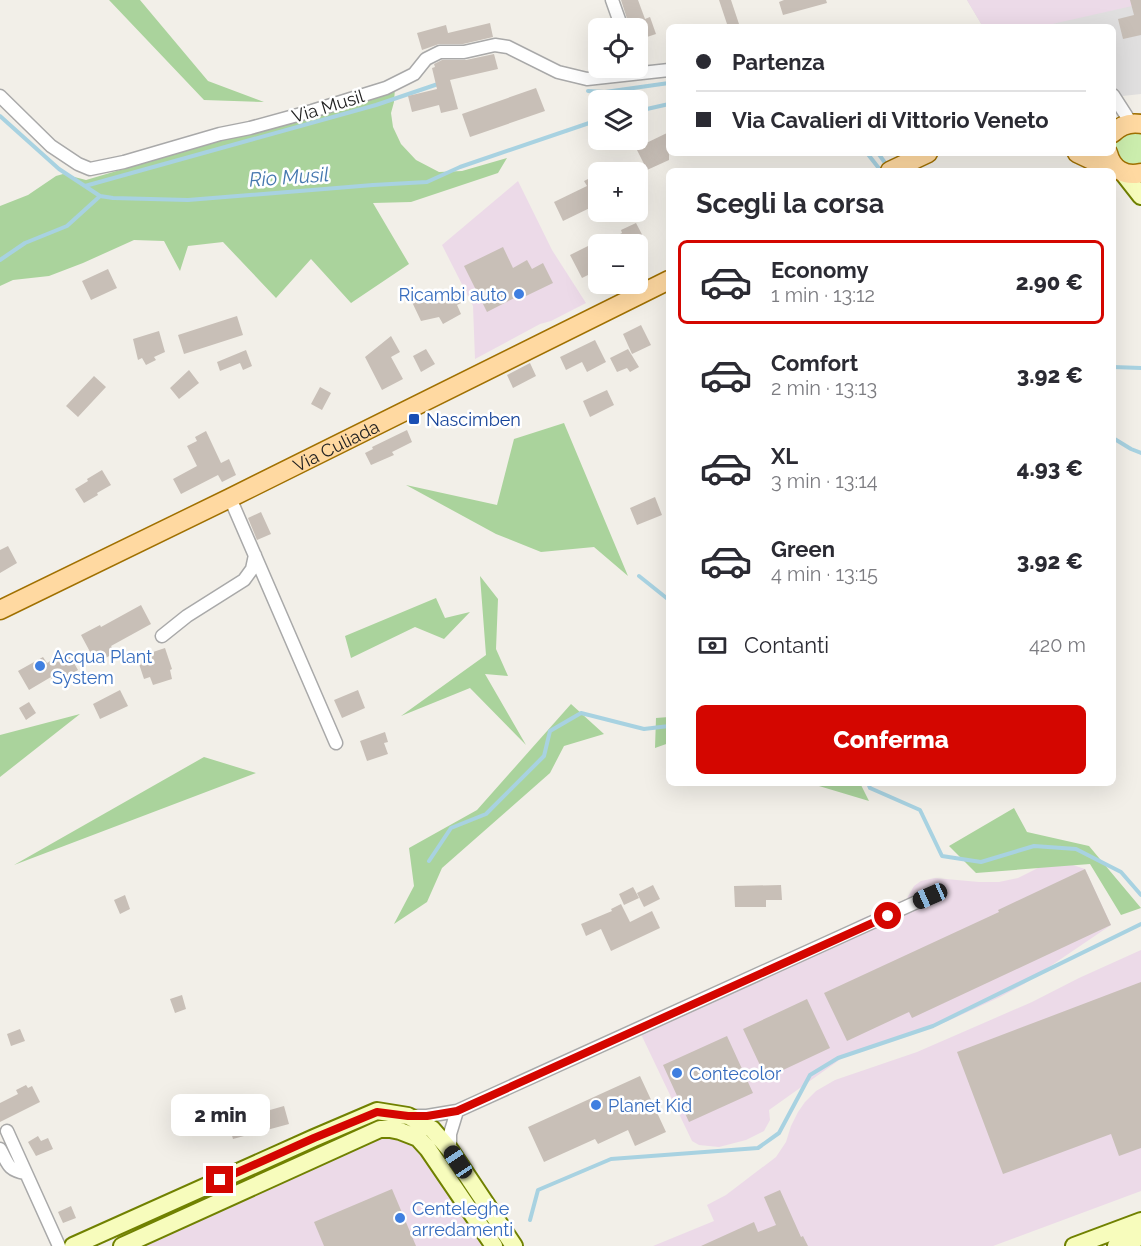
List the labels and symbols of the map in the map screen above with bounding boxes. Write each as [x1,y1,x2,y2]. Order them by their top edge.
street label: Via Musil [289,85,367,127]
water label: Rio Musil [248,162,330,192]
place label: Ricambi auto [398,284,507,305]
marker: Ricambi auto [512,287,526,301]
place label: Nascimben [426,409,521,430]
marker: Nascimben [407,412,421,426]
street label: Via Culiada [289,415,382,476]
place label: Acqua Plant System [52,646,152,688]
marker: Acqua Plant System [33,659,47,673]
car [910,880,950,912]
route start [874,902,901,929]
place label: Contecolor [689,1063,782,1084]
marker: Contecolor [670,1066,684,1080]
callout: 2 min [170,1093,270,1135]
place label: Planet Kid [608,1095,692,1116]
marker: Planet Kid [589,1098,603,1112]
car [440,1142,476,1182]
route end [206,1166,233,1193]
place label: Centeleghe arredamenti [412,1198,513,1240]
marker: Centeleghe arredamenti [393,1211,407,1225]

